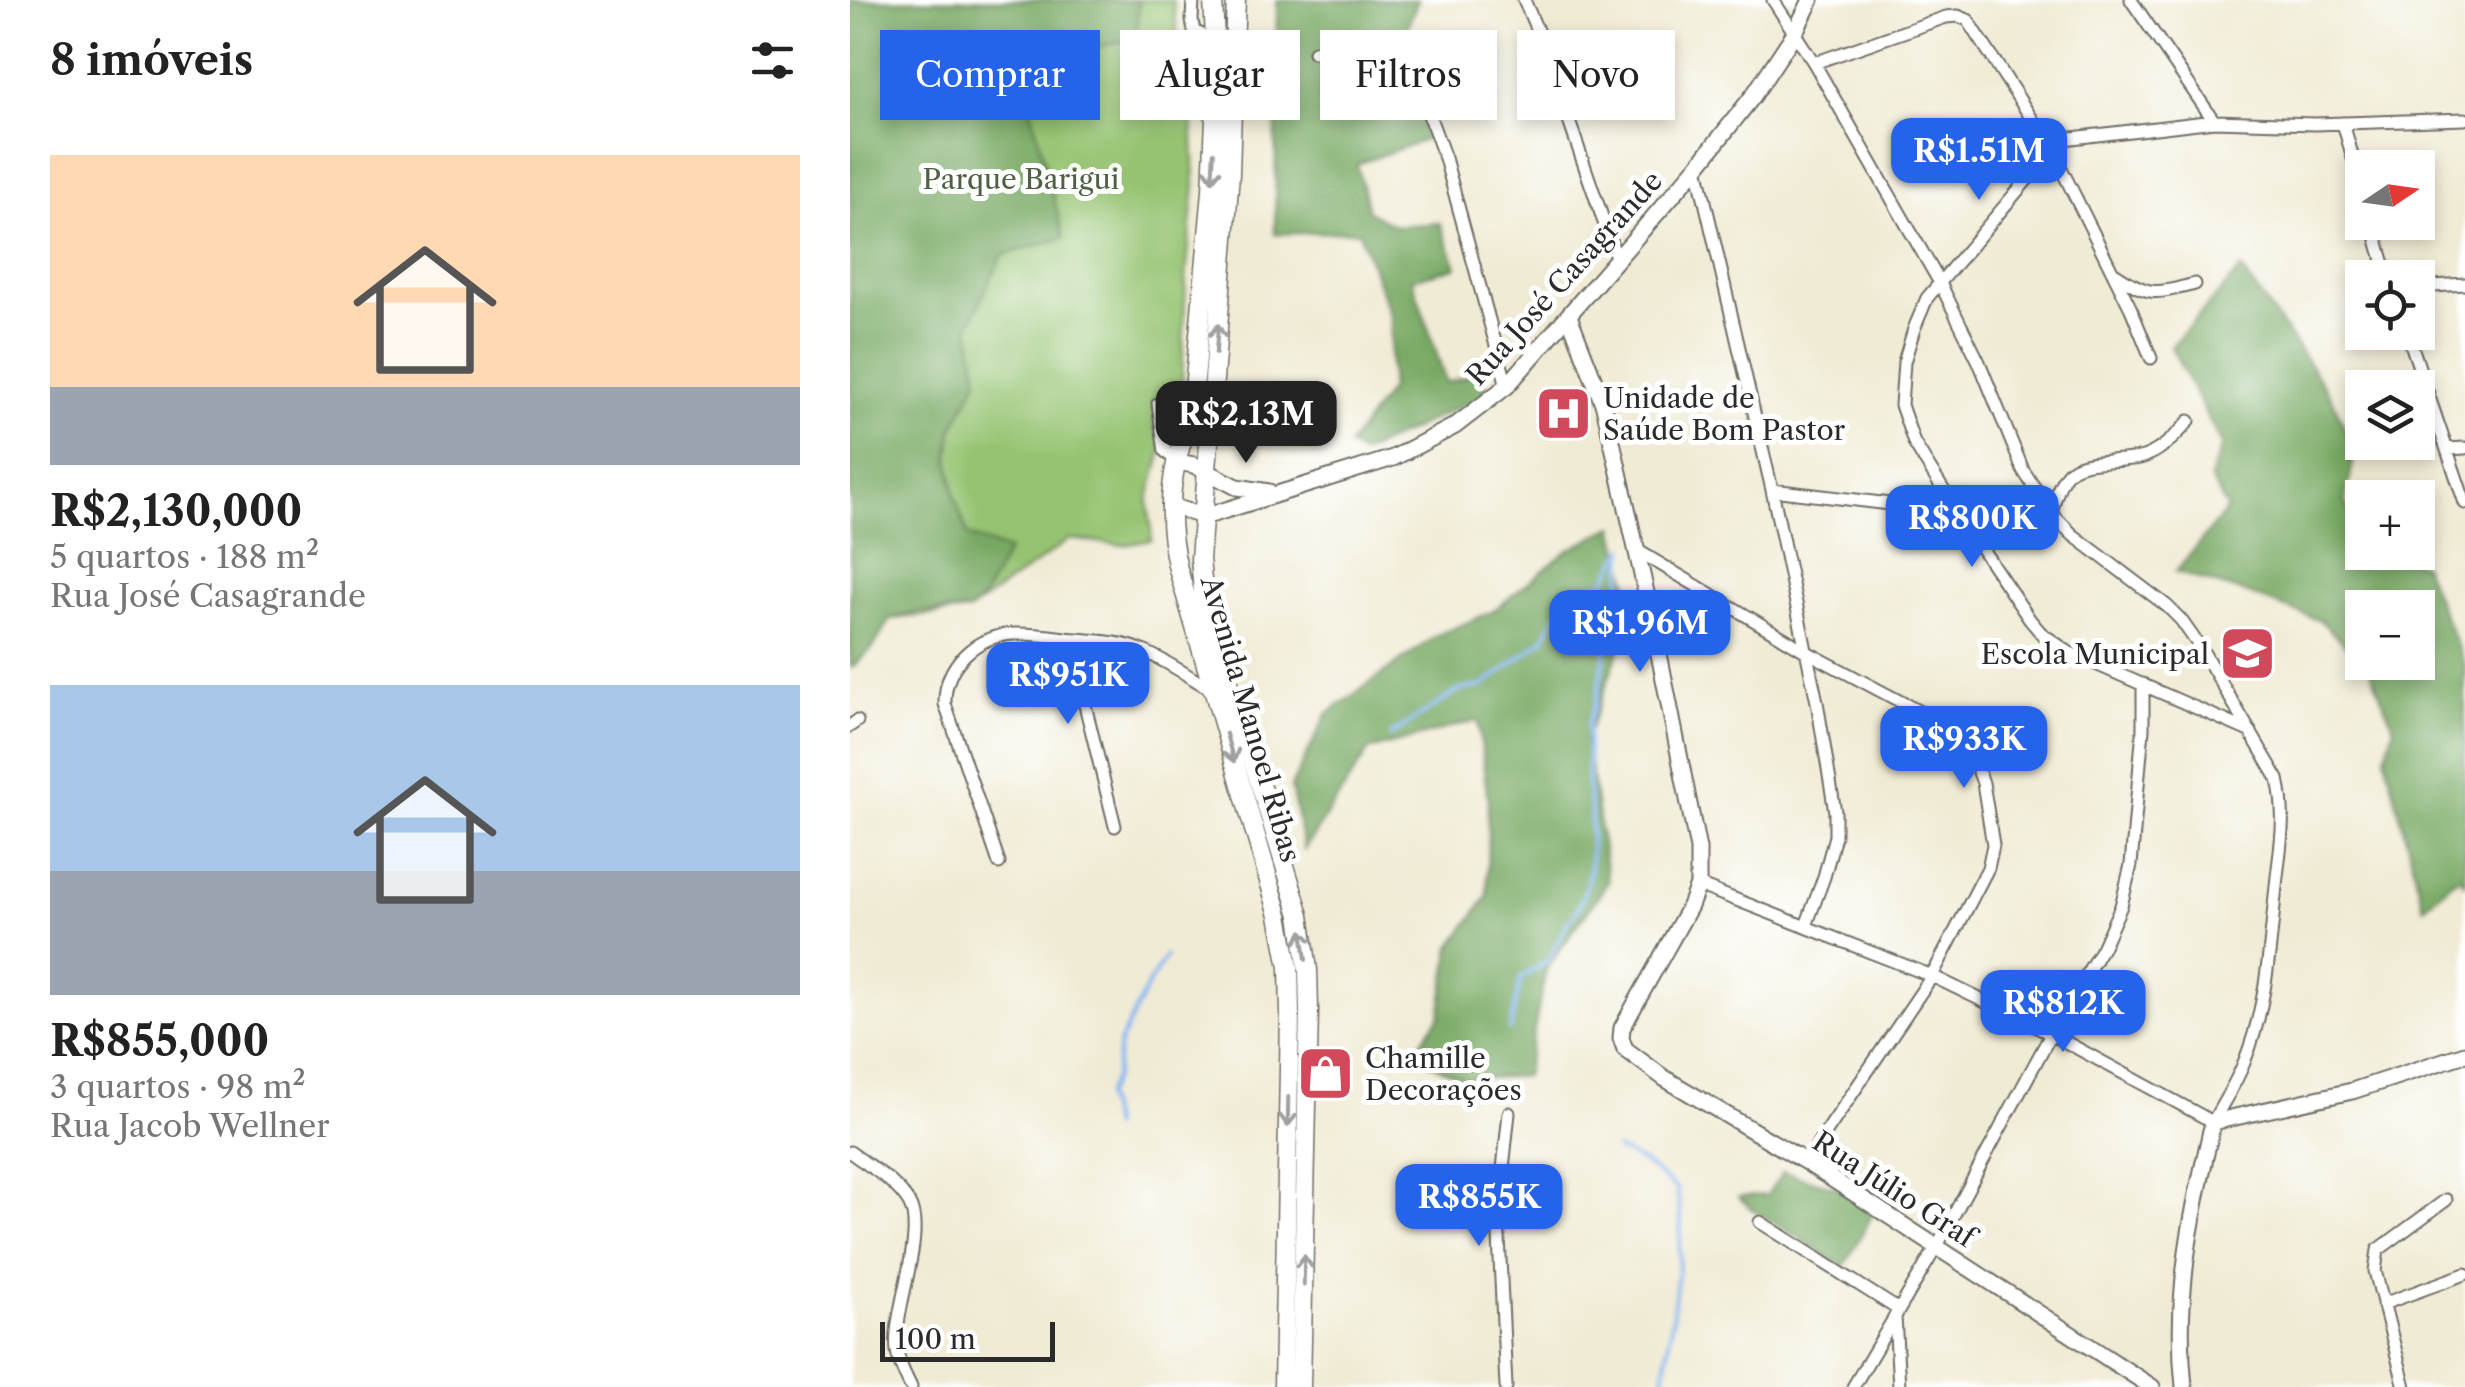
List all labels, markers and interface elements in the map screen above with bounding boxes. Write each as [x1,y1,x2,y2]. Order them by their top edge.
chip: Comprar [880,30,1100,120]
chip: Alugar [1120,30,1300,120]
chip: Filtros [1320,30,1497,120]
chip: Novo [1517,30,1675,120]
icon: filters [745,33,800,88]
text: 8 imóveis [50,34,253,86]
pin: R$1.51M [1887,118,2071,203]
text: R$1.51M [1913,131,2045,170]
one-way arrow [1203,150,1222,182]
north arrow [2345,150,2435,240]
map controls [2345,150,2435,680]
park label: Parque Barigui [923,162,1119,196]
street label: Rua José Casagrande [1459,164,1669,392]
icon: home [335,220,515,400]
button: locate [2345,260,2435,350]
one-way arrow [1207,323,1226,356]
button: layers [2345,370,2435,460]
pin: R$2.13M [1154,381,1338,466]
place label: Unidade de Saúde Bom Pastor [1603,381,1846,447]
hospital icon: Unidade de Saúde Bom Pastor [1534,384,1594,444]
text: R$2.13M [1178,394,1314,433]
button: + [2345,480,2435,570]
text: R$2,130,000 [50,485,302,537]
pin: R$800K [1891,485,2053,570]
text: R$800K [1908,498,2036,537]
text: 5 quartos · 188 m² [50,537,319,576]
street label: Avenida Manoel Ribas [1194,571,1308,866]
text: Rua José Casagrande [50,576,366,615]
pin: R$1.96M [1548,590,1732,675]
button: − [2345,590,2435,680]
text: R$1.96M [1571,603,1709,642]
school or university icon: Escola Municipal [2218,624,2278,684]
place label: Escola Municipal [1981,637,2209,671]
pin: R$951K [987,642,1149,727]
text: R$951K [1008,655,1128,694]
pin: R$933K [1883,706,2045,791]
text: R$933K [1902,719,2026,758]
one-way arrow [1222,732,1241,763]
icon: home [335,750,515,930]
one-way arrow [1295,929,1313,961]
pin: R$812K [1982,970,2144,1055]
text: R$812K [2002,983,2124,1022]
text: R$855,000 [50,1015,269,1067]
place label: Chamille Decorações [1365,1041,1522,1107]
shop icon: Chamille Decorações [1296,1044,1356,1104]
text: 3 quartos · 98 m² [50,1067,306,1106]
one-way arrow [1279,1095,1298,1127]
text: Rua Jacob Wellner [50,1106,330,1145]
street label: Rua Júlio Graf [1807,1124,1984,1256]
pin: R$855K [1398,1164,1560,1249]
text: R$855K [1417,1177,1541,1216]
one-way arrow [1294,1255,1313,1287]
scale bar [880,1317,1055,1362]
text: 100 m [895,1322,976,1356]

